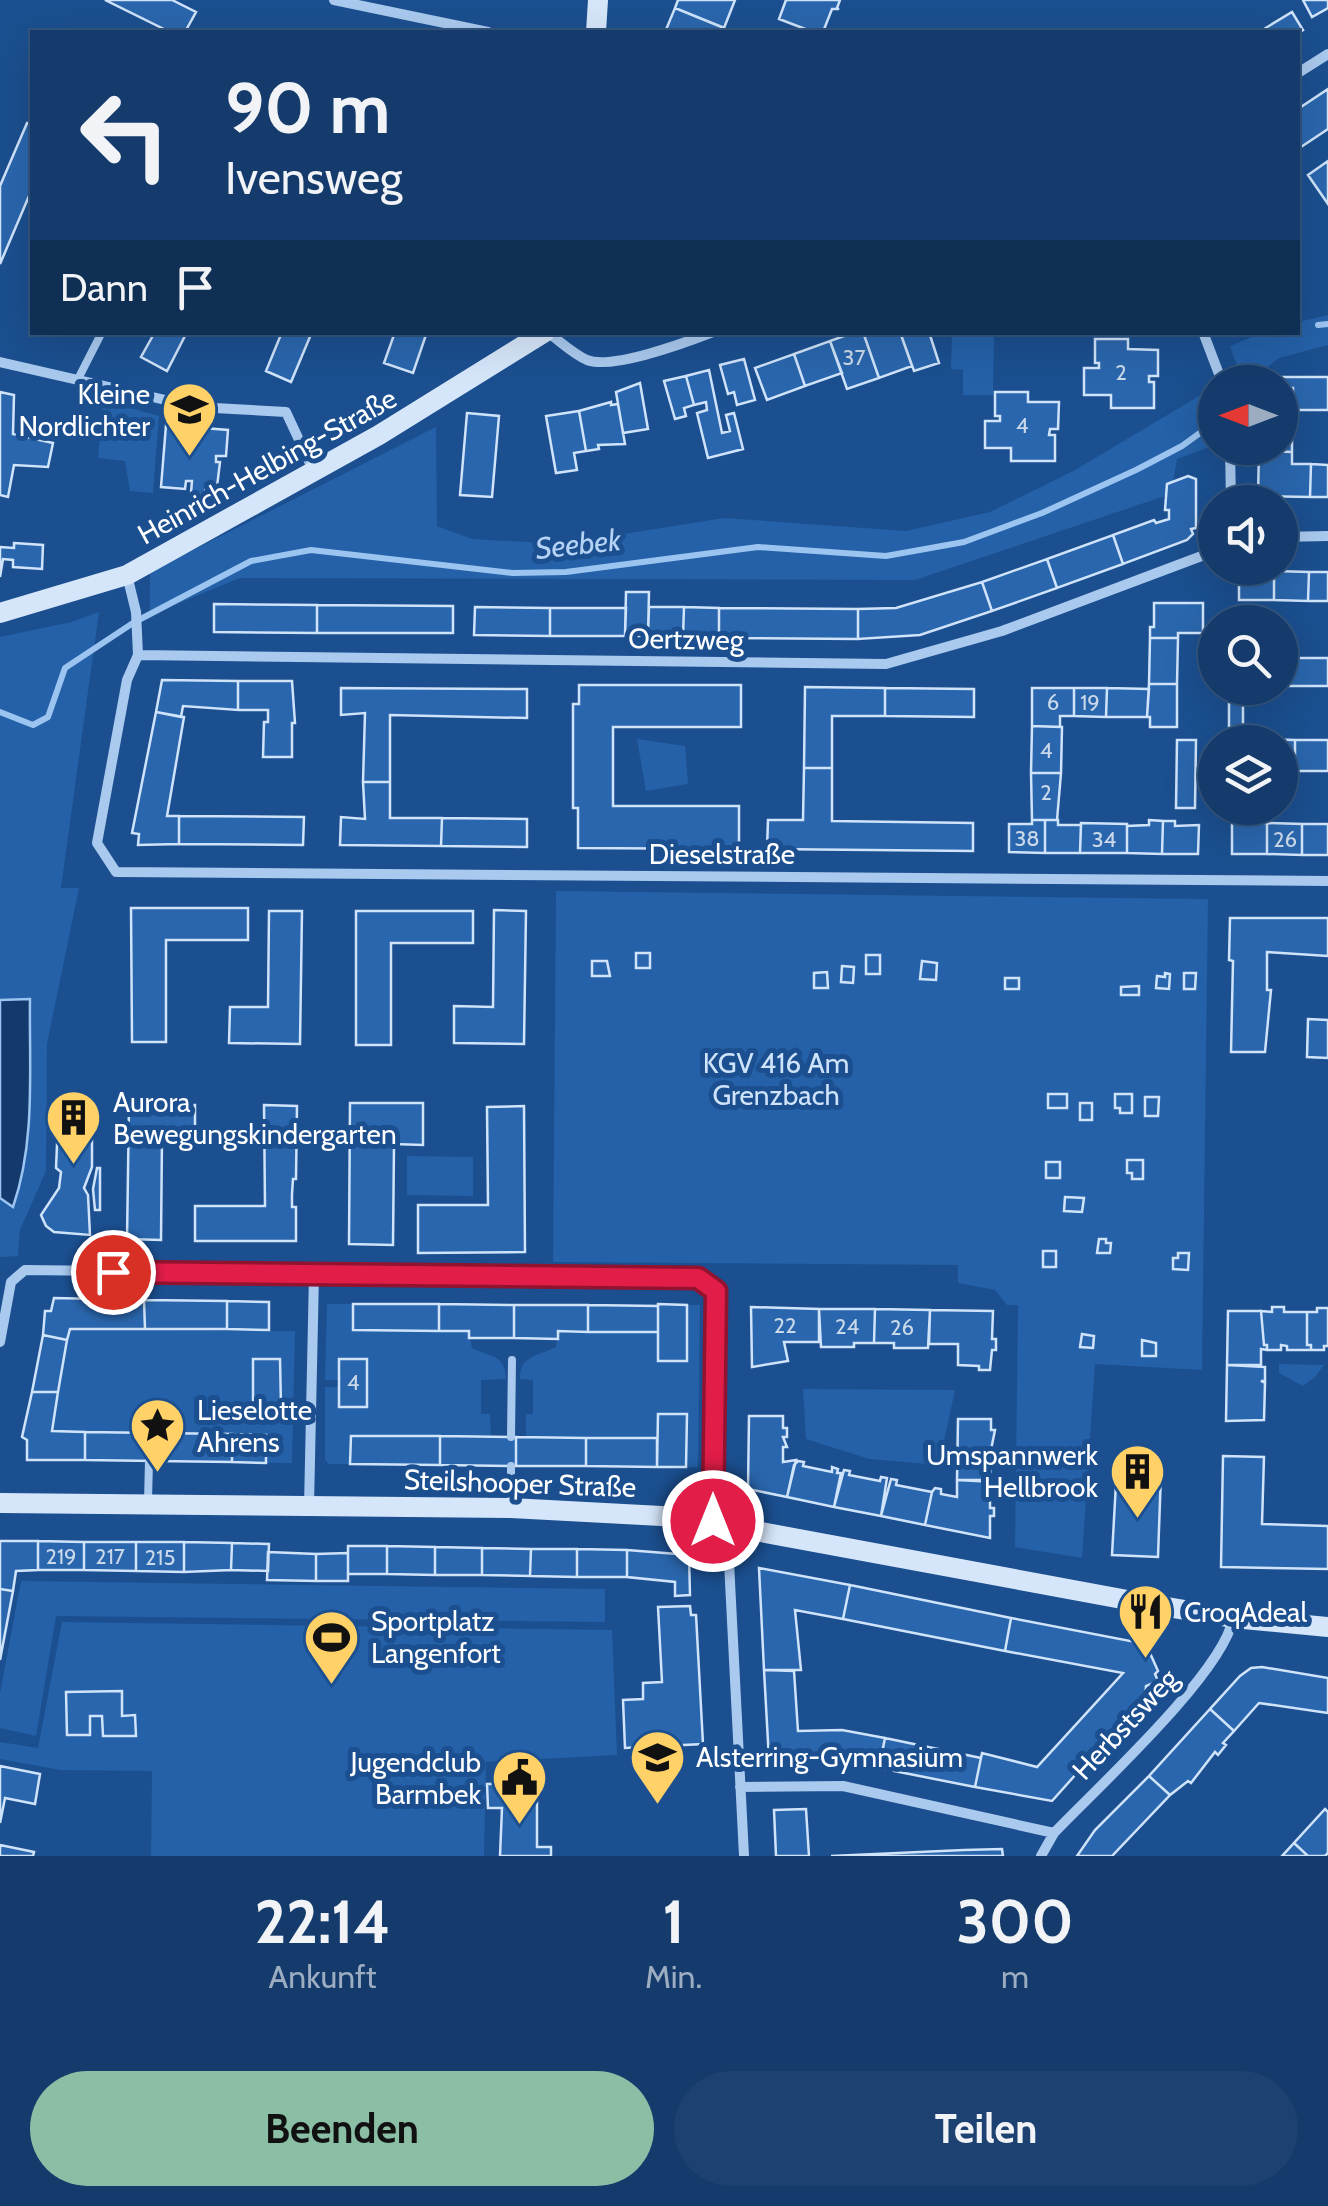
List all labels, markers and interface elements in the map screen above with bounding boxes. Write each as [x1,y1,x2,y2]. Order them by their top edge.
text: 90 m [225,65,390,151]
icon: left [60,70,190,200]
text: Ivensweg [225,151,402,205]
icon: arrive [168,260,223,315]
text: Dann [60,264,148,311]
house number: 37 [843,344,865,371]
house number: 2 [1115,359,1127,386]
north arrow [1198,365,1298,465]
map controls [1198,365,1298,825]
place label: Kleine Nordlichter [19,377,150,443]
school or university icon: Kleine Nordlichter [159,380,219,459]
street label: Heinrich-Helbing-Straße [132,381,402,551]
house number: 4 [1016,412,1029,439]
button: sound [1198,485,1298,585]
water label: Seebek [533,521,624,567]
button: search [1198,605,1298,705]
street label: Oertzweg [628,621,745,657]
house number: 6 [1047,689,1059,716]
house number: 19 [1080,689,1100,716]
button: layers [1198,725,1298,825]
house number: 4 [1040,737,1053,764]
house number: 2 [1040,779,1052,806]
house number: 38 [1014,825,1040,852]
house number: 34 [1092,826,1117,853]
house number: 26 [1273,826,1297,853]
street label: Dieselstraße [649,837,795,871]
park label: KGV 416 Am Grenzbach [703,1046,849,1112]
place label: Aurora Bewegungskindergarten [113,1085,397,1151]
building icon: Aurora Bewegungskindergarten [44,1088,104,1167]
pin [71,1230,156,1315]
icon: arrive [86,1245,141,1300]
house number: 22 [773,1312,797,1339]
house number: 24 [835,1313,859,1340]
house number: 26 [890,1314,914,1341]
house number: 4 [347,1369,360,1396]
place label: Lieselotte Ahrens [197,1393,312,1459]
place icon: Lieselotte Ahrens [128,1396,188,1475]
place label: Umspannwerk Hellbrook [926,1438,1098,1504]
building icon: Umspannwerk Hellbrook [1107,1441,1167,1520]
street label: Steilshooper Straße [403,1462,637,1504]
position arrow [661,1469,765,1573]
house number: 219 [45,1543,77,1570]
house number: 217 [95,1543,125,1570]
house number: 215 [145,1544,175,1571]
restaurant icon: CroqAdeal [1115,1582,1175,1661]
place label: CroqAdeal [1184,1595,1308,1629]
place label: Sportplatz Langenfort [371,1604,501,1670]
sports icon: Sportplatz Langenfort [302,1607,362,1686]
street label: Herbstsweg [1065,1661,1186,1786]
school or university icon: Alsterring-Gymnasium [627,1727,687,1806]
place label: Alsterring-Gymnasium [696,1740,963,1774]
place label: Jugendclub Barmbek [349,1745,481,1811]
public building icon: Jugendclub Barmbek [490,1748,550,1827]
text: 22:14 [254,1885,391,1958]
text: 1 [662,1885,685,1958]
text: 300 [956,1885,1074,1958]
text: Ankunft [269,1957,376,1996]
text: Min. [645,1957,702,1996]
text: m [1001,1957,1029,1996]
button: Beenden [30,2071,654,2186]
button: Teilen [674,2071,1298,2186]

